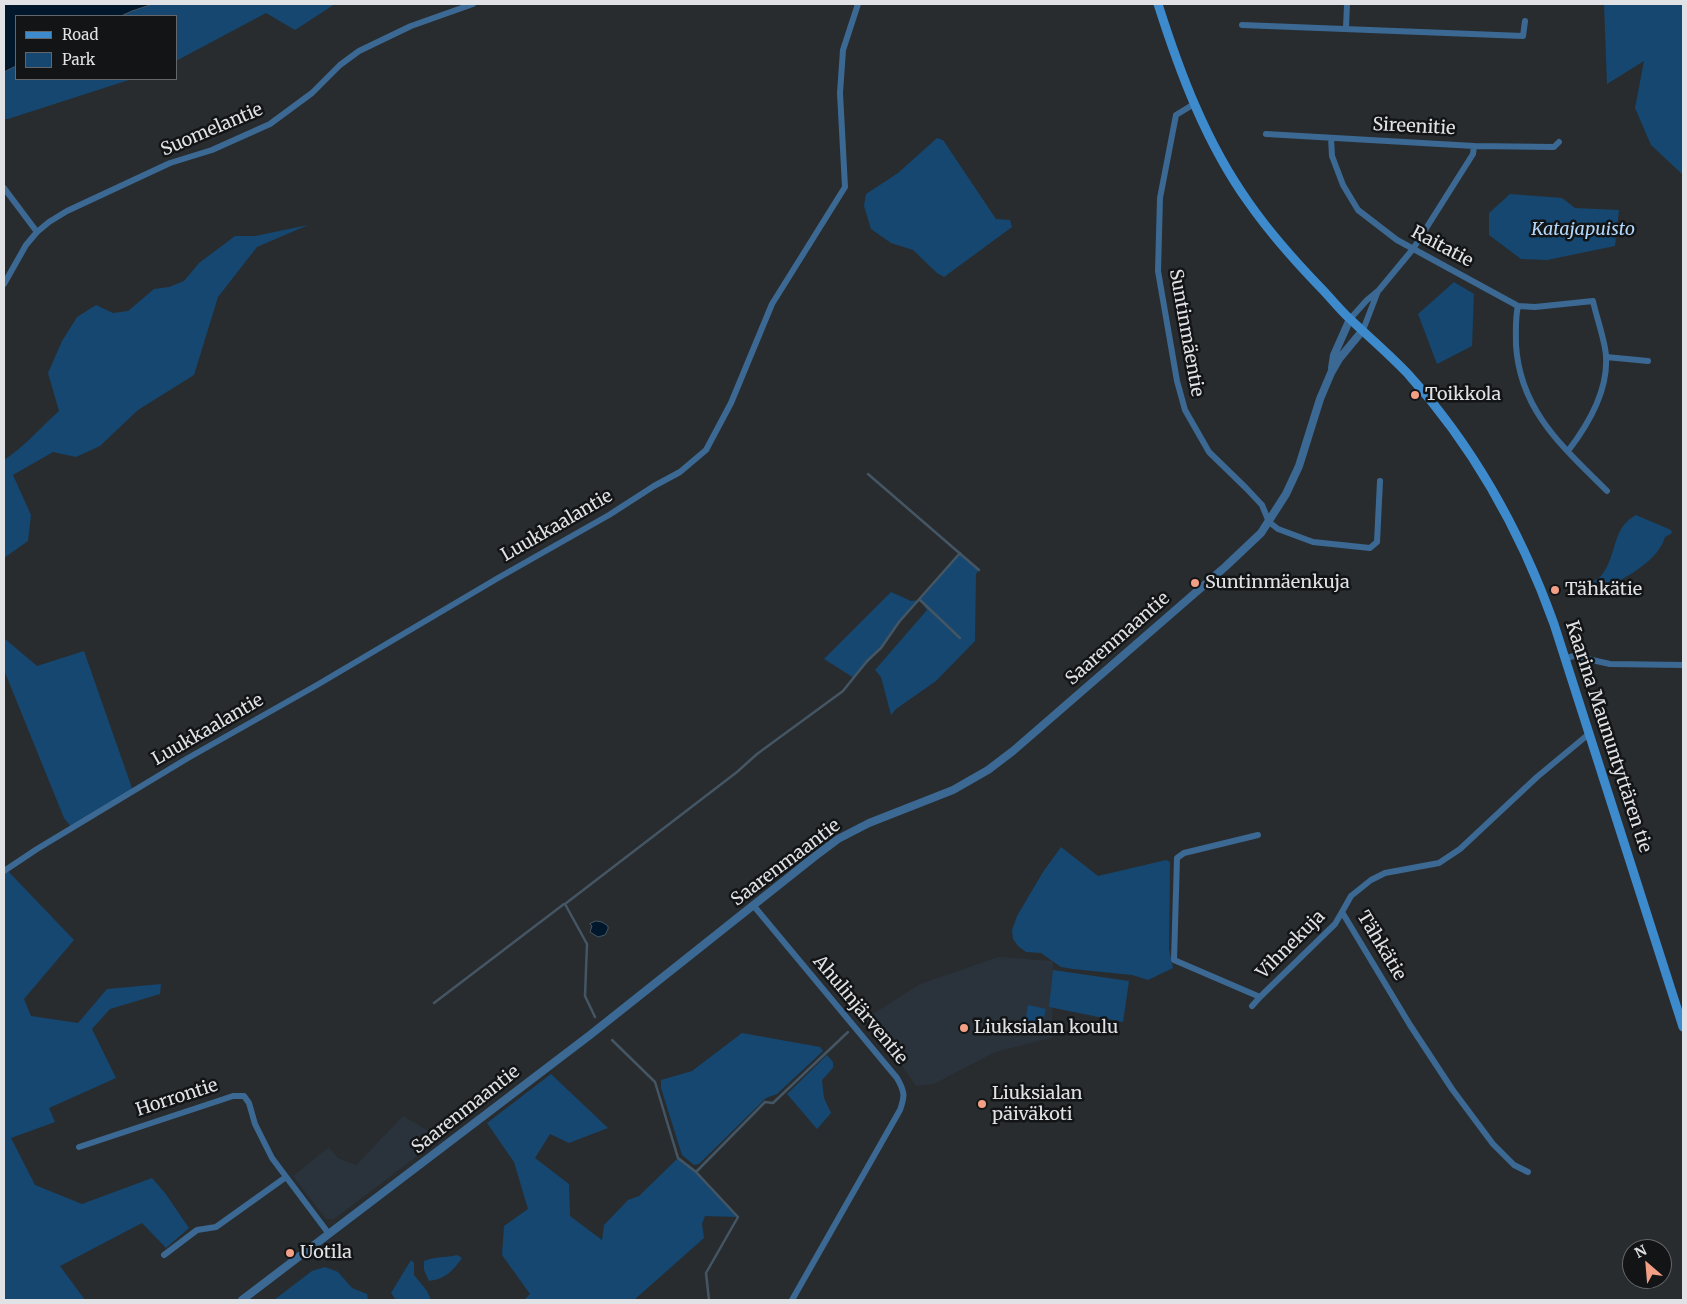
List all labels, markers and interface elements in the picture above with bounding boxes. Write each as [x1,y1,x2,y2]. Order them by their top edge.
legend [15,15,178,80]
text: Road [62,25,98,44]
text: Park [62,50,95,69]
street label: Suomelantie [158,99,266,161]
street label: Sireenitie [1372,114,1456,140]
park label: Katajapuisto [1531,219,1635,241]
street label: Raitatie [1407,222,1477,272]
street label: Suntinmäentie [1164,267,1208,399]
place label: Toikkola [1425,384,1501,406]
marker: Toikkola [1409,389,1421,401]
street label: Luukkaalantie [498,485,616,567]
place label: Suntinmäenkuja [1205,572,1350,594]
marker: Suntinmäenkuja [1189,577,1201,589]
place label: Tähkätie [1565,579,1642,601]
marker: Tähkätie [1549,584,1561,596]
street label: Saarenmaantie [1062,588,1174,690]
street label: Kaarina Maununtyttären tie [1560,618,1656,856]
street label: Luukkaalantie [149,689,267,771]
street label: Saarenmaantie [727,815,845,911]
street label: Vihnekuja [1252,906,1330,984]
street label: Tähkätie [1352,907,1410,985]
street label: Ahulinjärventie [808,951,912,1069]
place label: Liuksialan koulu [974,1017,1118,1039]
marker: Liuksialan koulu [958,1022,970,1034]
street label: Saarenmaantie [408,1061,524,1159]
street label: Horrontie [133,1075,221,1121]
place label: Liuksialan päiväkoti [992,1083,1083,1126]
marker: Liuksialan päiväkoti [976,1098,988,1110]
north arrow [1622,1239,1672,1289]
text: N [1632,1241,1650,1262]
place label: Uotila [300,1242,352,1264]
marker: Uotila [284,1247,296,1259]

